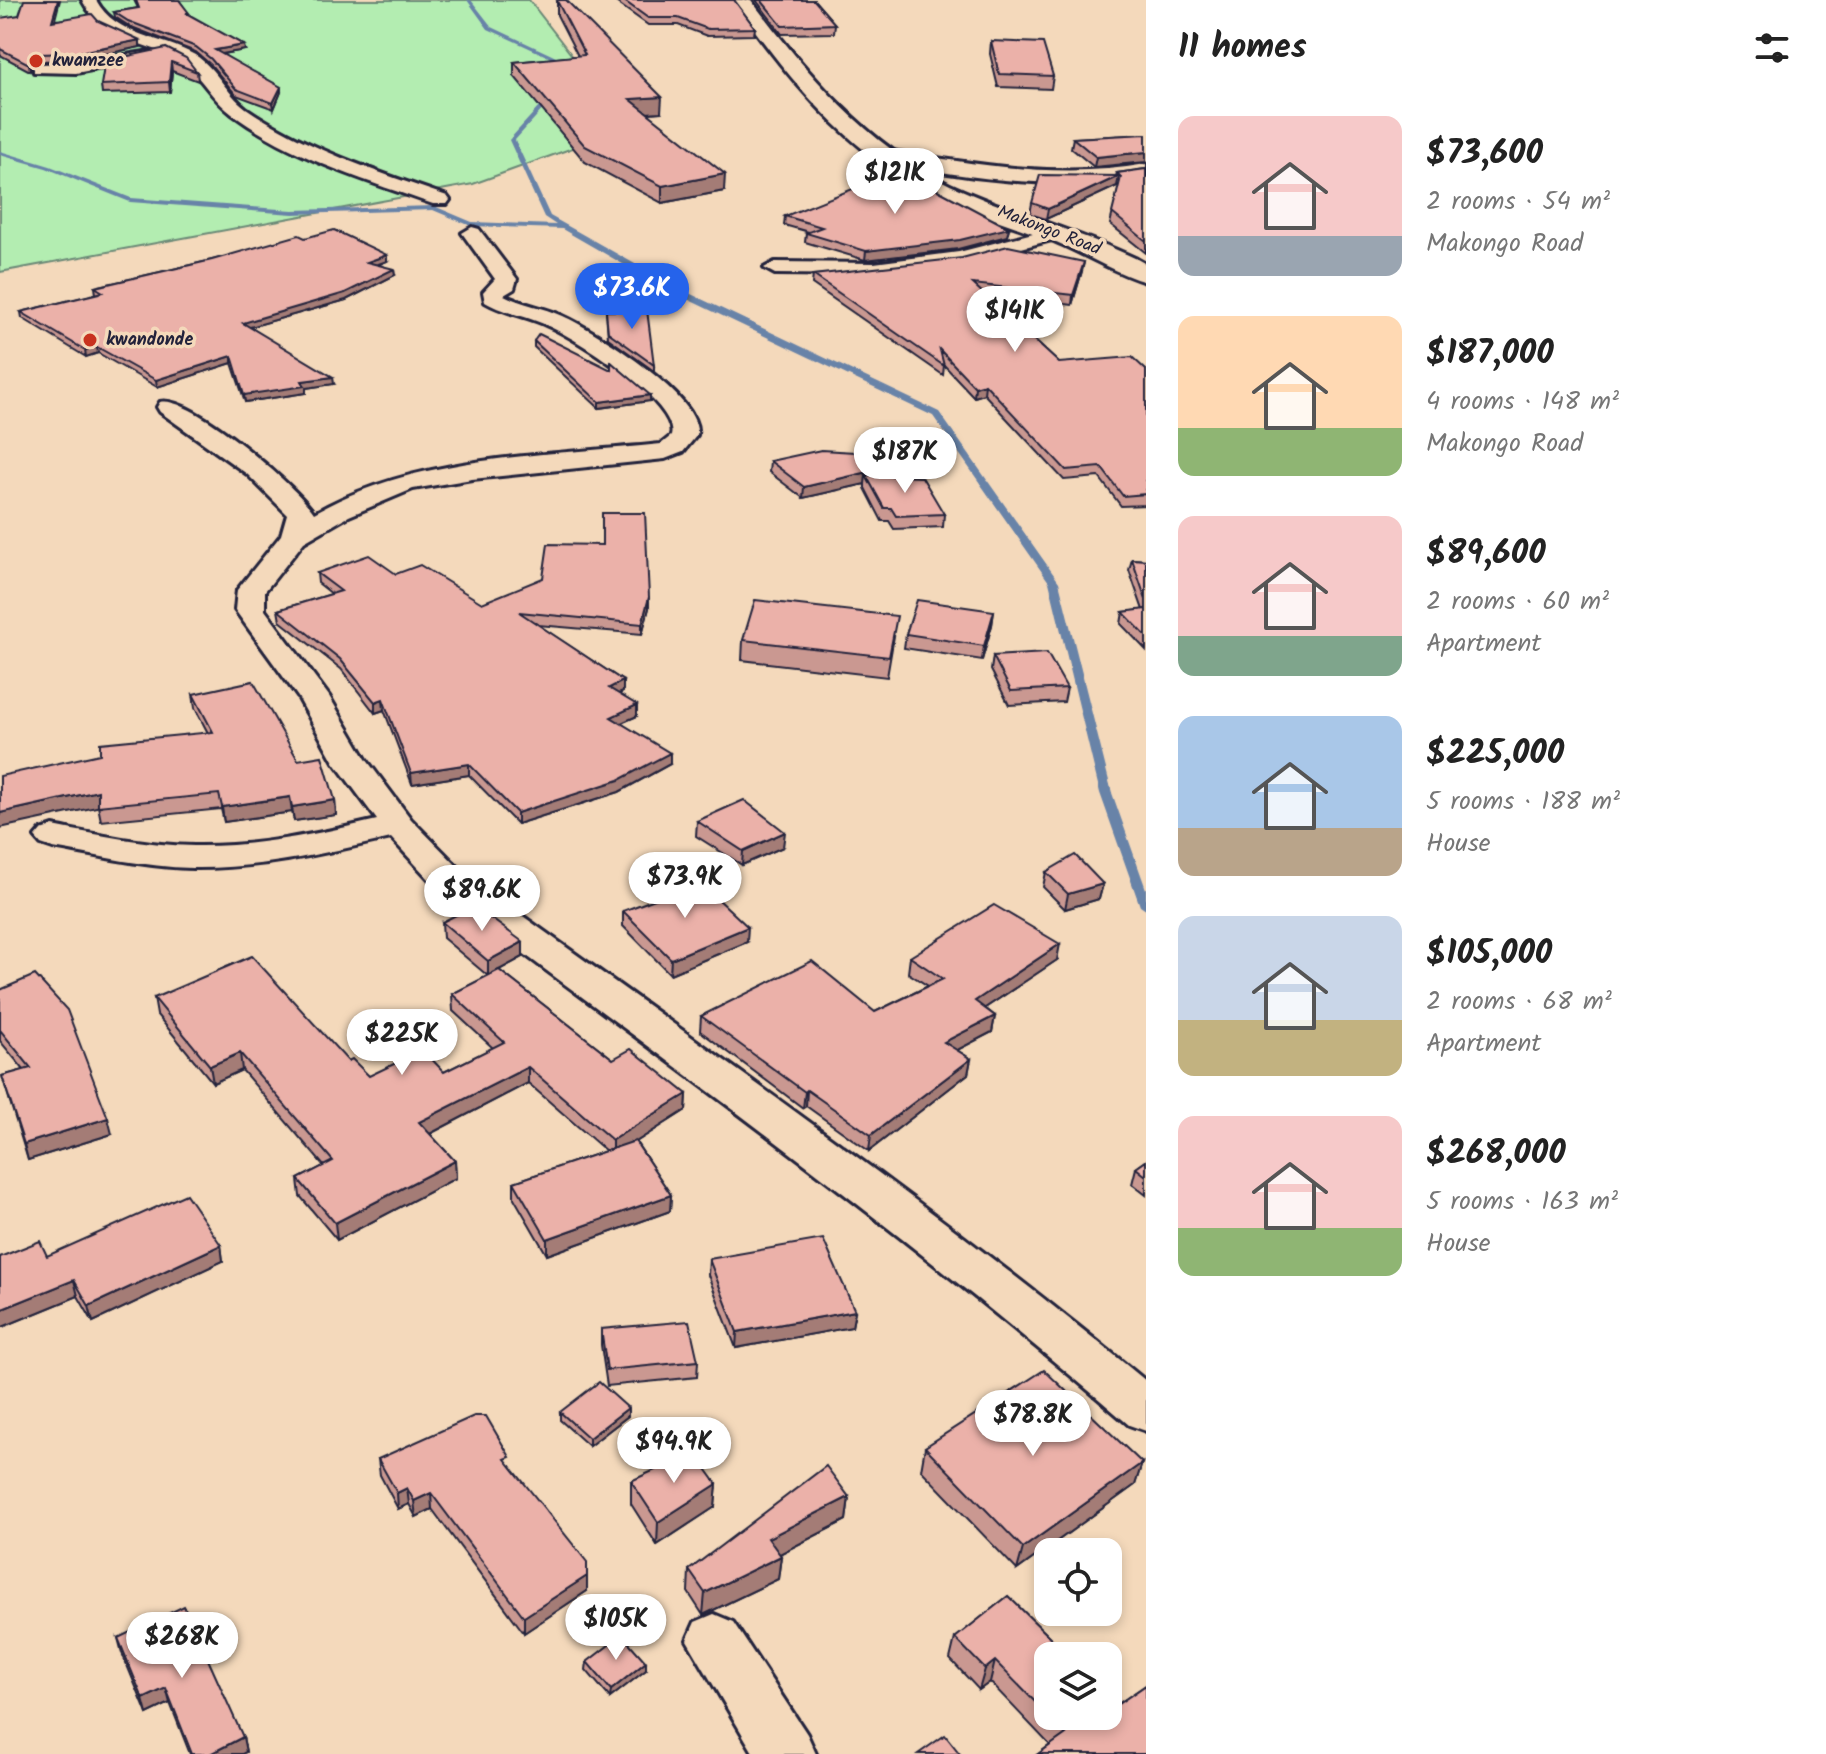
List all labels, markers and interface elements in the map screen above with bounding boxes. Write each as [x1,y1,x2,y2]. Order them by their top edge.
text: 11 homes [1178,21,1307,75]
icon: filters [1750,26,1794,70]
place label: kwamzee [52,47,124,76]
marker: kwamzee [27,52,45,70]
text: $73,600 [1426,127,1543,181]
pin: $121K [839,148,951,216]
icon: home [1242,148,1338,244]
text: $121K [864,153,926,195]
text: 2 rooms · 54 m² [1426,181,1610,223]
street label: Makongo Road [993,198,1106,264]
text: Makongo Road [1426,223,1583,265]
pin: $73.6K [567,263,697,331]
text: $73.6K [593,268,671,310]
pin: $141K [959,286,1071,354]
text: $141K [985,291,1045,333]
place label: kwandonde [106,326,193,355]
text: $187,000 [1426,327,1554,381]
marker: kwandonde [81,331,99,349]
icon: home [1242,348,1338,444]
text: 4 rooms · 148 m² [1426,381,1619,423]
text: Makongo Road [1426,423,1583,465]
pin: $187K [849,427,961,495]
text: $187K [872,432,938,474]
text: $89,600 [1426,527,1546,581]
icon: home [1242,548,1338,644]
text: 2 rooms · 60 m² [1426,581,1609,623]
text: Apartment [1426,623,1541,665]
text: $225,000 [1426,727,1564,781]
icon: home [1242,748,1338,844]
text: 5 rooms · 188 m² [1426,781,1620,823]
text: House [1426,823,1490,865]
pin: $73.9K [620,852,750,920]
text: $73.9K [647,857,723,899]
pin: $89.6K [417,865,547,933]
text: $89.6K [442,870,522,912]
text: $105,000 [1426,927,1552,981]
icon: home [1242,948,1338,1044]
text: 2 rooms · 68 m² [1426,981,1612,1023]
pin: $225K [346,1009,458,1077]
text: $225K [365,1014,439,1056]
text: Apartment [1426,1023,1541,1065]
text: $268,000 [1426,1127,1566,1181]
icon: home [1242,1148,1338,1244]
text: 5 rooms · 163 m² [1426,1181,1618,1223]
text: House [1426,1223,1490,1265]
pin: $78.8K [968,1390,1098,1458]
text: $78.8K [993,1395,1073,1437]
pin: $94.9K [609,1417,739,1485]
text: $94.9K [635,1422,713,1464]
map controls [1034,1538,1122,1730]
button: locate [1034,1538,1122,1626]
pin: $105K [560,1594,672,1662]
text: $105K [583,1599,649,1641]
pin: $268K [126,1612,238,1680]
text: $268K [144,1617,220,1659]
button: layers [1034,1642,1122,1730]

